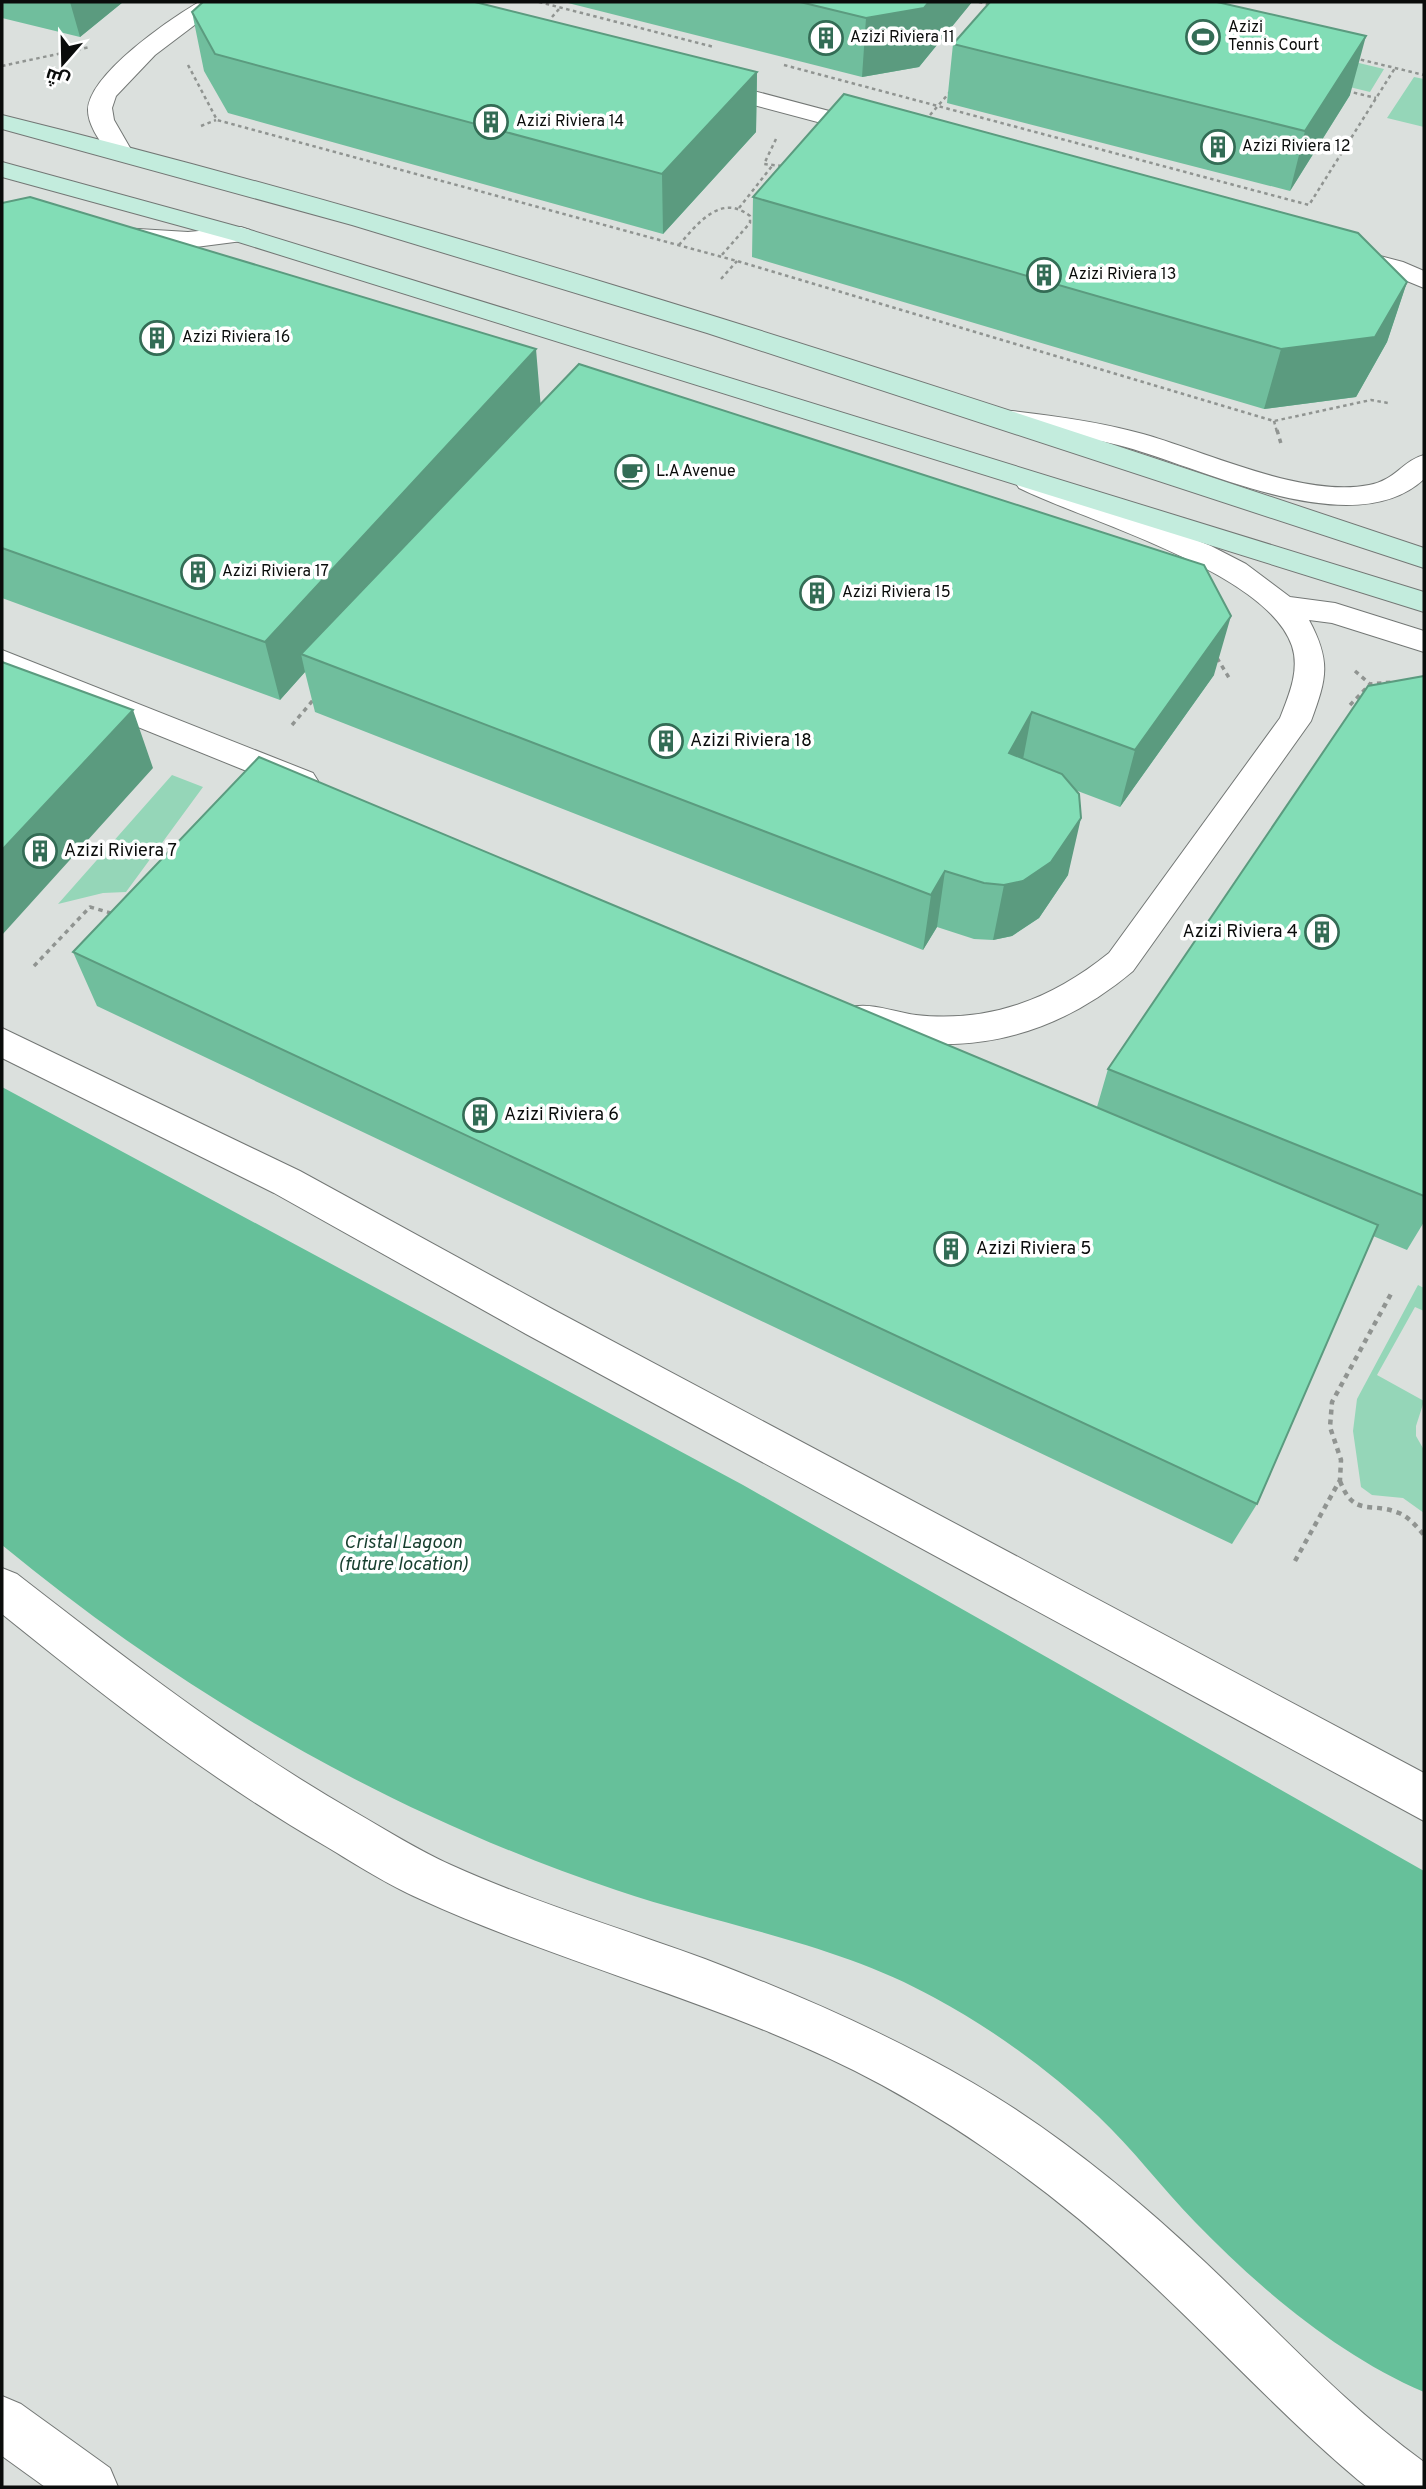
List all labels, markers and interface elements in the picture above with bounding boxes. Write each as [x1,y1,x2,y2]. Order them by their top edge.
sports icon: Azizi Tennis Court [1184,18,1222,56]
place label: Azizi Tennis Court [1228,18,1319,56]
building icon: Azizi Riviera 11 [807,19,845,57]
north arrow [28,28,98,98]
place label: Azizi Riviera 11 [850,28,955,48]
text: ش [42,62,73,93]
building icon: Azizi Riviera 14 [472,103,510,141]
place label: Azizi Riviera 14 [516,112,624,132]
building icon: Azizi Riviera 12 [1199,128,1237,166]
place label: Azizi Riviera 12 [1242,137,1350,157]
building icon: Azizi Riviera 13 [1025,256,1063,294]
place label: Azizi Riviera 13 [1068,265,1176,285]
building icon: Azizi Riviera 16 [138,319,176,357]
place label: Azizi Riviera 16 [182,328,290,348]
cafe icon: L.A Avenue [613,453,651,491]
place label: L.A Avenue [656,462,736,482]
building icon: Azizi Riviera 17 [179,553,217,591]
place label: Azizi Riviera 17 [222,562,329,582]
building icon: Azizi Riviera 15 [798,574,836,612]
place label: Azizi Riviera 15 [842,583,951,603]
building icon: Azizi Riviera 18 [647,722,685,760]
place label: Azizi Riviera 18 [690,730,812,753]
building icon: Azizi Riviera 7 [21,832,59,870]
place label: Azizi Riviera 7 [64,840,177,863]
building icon: Azizi Riviera 4 [1303,913,1341,951]
place label: Azizi Riviera 4 [1183,921,1298,944]
building icon: Azizi Riviera 6 [461,1096,499,1134]
place label: Azizi Riviera 6 [504,1104,619,1127]
building icon: Azizi Riviera 5 [932,1230,970,1268]
place label: Azizi Riviera 5 [976,1238,1092,1261]
water label: Cristal Lagoon (future location) [338,1531,469,1577]

